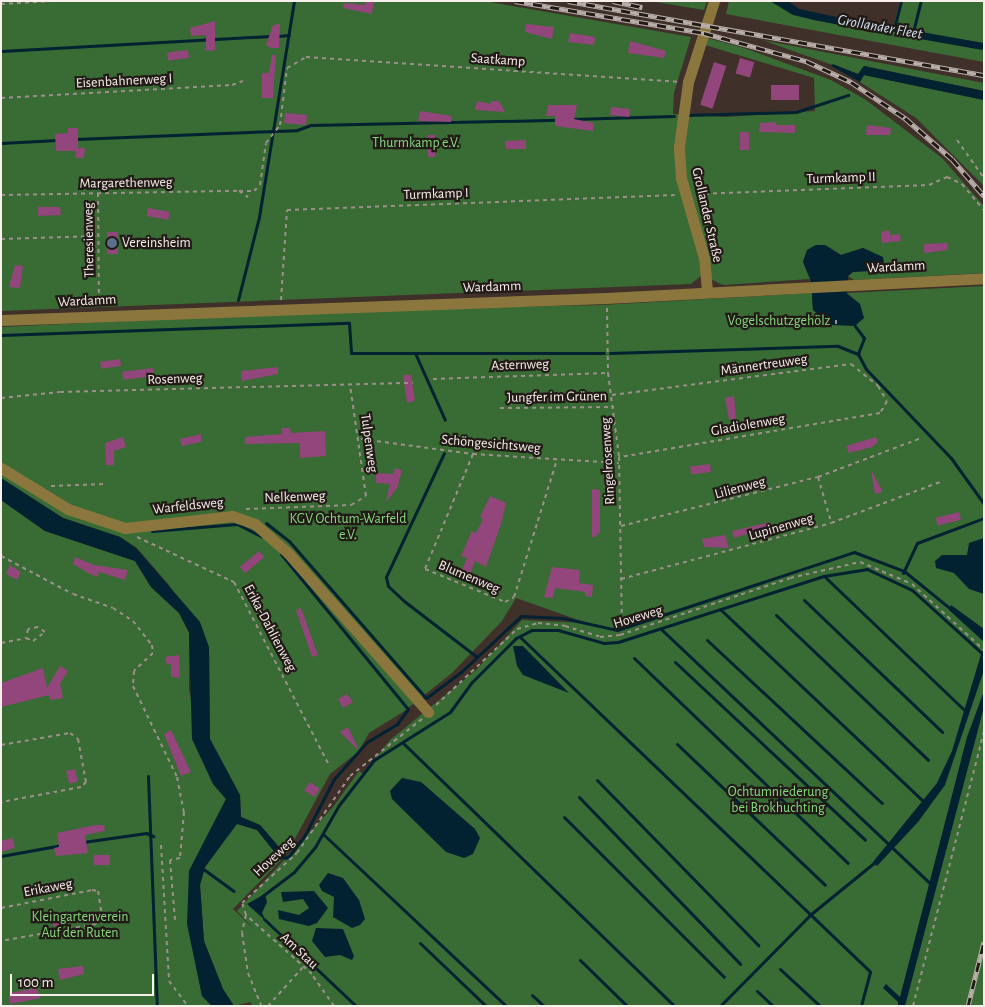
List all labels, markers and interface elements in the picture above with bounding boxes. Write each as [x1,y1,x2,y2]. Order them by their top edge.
water label: Grollander Fleet [836,11,924,43]
street label: Saatkamp [470,50,526,70]
street label: Eisenbahnerweg I [75,70,173,92]
park label: Thurmkamp e.V. [372,135,460,151]
street label: Grollander Straße [688,166,726,264]
street label: Turmkamp II [806,168,876,188]
street label: Margarethenweg [79,174,173,192]
street label: Turmkamp I [403,184,469,204]
street label: Theresienweg [80,202,98,278]
place label: Vereinsheim [122,235,191,251]
marker: Vereinsheim [106,237,118,249]
street label: Wardamm [866,257,926,277]
street label: Wardamm [463,278,521,296]
street label: Wardamm [57,291,117,311]
park label: Vogelschutzgehölz [728,313,830,329]
street label: Männertreuweg [720,351,808,379]
street label: Asternweg [491,356,549,374]
street label: Rosenweg [147,370,203,388]
street label: Jungfer im Grünen [507,388,607,406]
street label: Gladiolenweg [710,410,786,440]
street label: Tulpenweg [357,412,381,474]
street label: Ringelrosenweg [597,417,619,505]
street label: Schöngesichtsweg [441,431,541,457]
street label: Lilienweg [713,473,767,503]
street label: Nelkenweg [264,488,326,506]
street label: Warfeldsweg [152,494,224,518]
street label: Lupinenweg [747,510,815,544]
park label: KGV Ochtum-Warfeld e.V. [289,511,407,544]
street label: Blumenweg [436,557,502,597]
street label: Erika-Dahlienweg [240,582,300,674]
street label: Hoveweg [611,602,665,632]
park label: Ochtumniederung bei Brokhuchting [728,784,828,816]
street label: Hoveweg [250,834,298,880]
street label: Erikaweg [22,875,74,901]
park label: Kleingartenverein Auf den Ruten [31,909,129,942]
street label: Am Stau [276,929,322,973]
scale bar [12,964,156,996]
text: 100 m [18,975,53,990]

